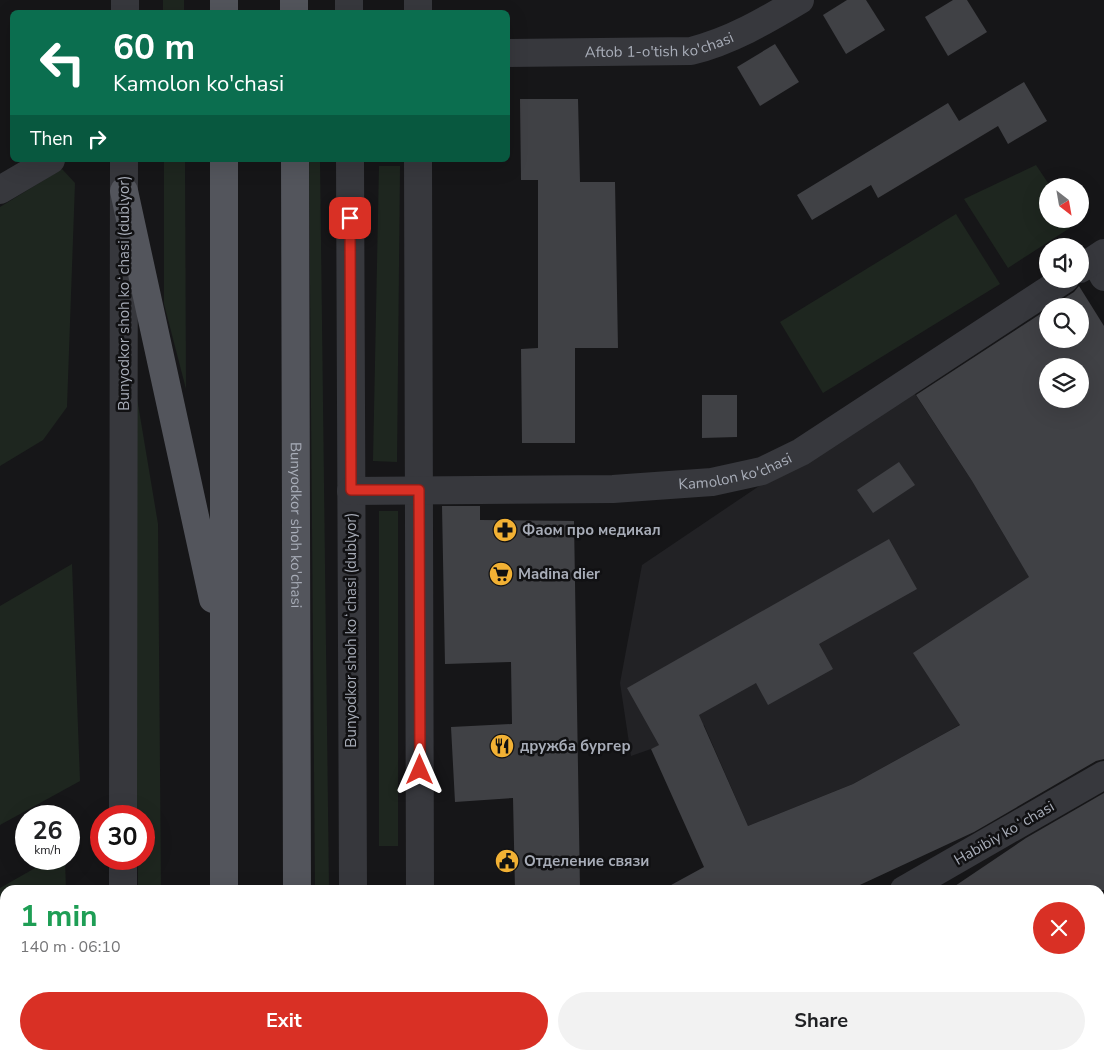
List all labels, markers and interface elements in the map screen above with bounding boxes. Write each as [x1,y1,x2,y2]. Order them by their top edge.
text: 60 m [113,24,195,71]
street label: Aftob 1-o'tish ko'chasi [585,27,737,62]
icon: left [30,30,95,95]
text: Kamolon ko'chasi [113,69,284,99]
icon: right [83,125,111,153]
text: Then [30,126,73,152]
street label: Bunyodkor shoh koʻchasi (dublyor) [114,175,134,411]
north arrow [1039,178,1089,228]
map controls [1039,178,1089,408]
pin [329,197,371,239]
icon: arrive [336,204,364,232]
button: sound [1039,238,1089,288]
button: search [1039,298,1089,348]
button: layers [1039,358,1089,408]
street label: Bunyodkor shoh ko'chasi [286,442,306,608]
street label: Kamolon ko'chasi [678,448,795,494]
street label: Bunyodkor shoh koʻchasi (dublyor) [341,512,361,748]
pharmacy icon: Фаом про медикал [492,517,518,543]
place label: Фаом про медикал [522,520,661,540]
supermarket icon: Madina dier [488,561,514,587]
place label: Madina dier [518,564,600,584]
restaurant icon: дружба бургер [489,733,515,759]
place label: дружба бургер [520,736,631,756]
position arrow [393,743,445,795]
street label: Habibiy koʻchasi [950,796,1058,870]
speed limit sign: 30 [90,805,155,870]
text: 26 [32,814,63,848]
text: km/h [34,842,61,858]
public building icon: Отделение связи [494,848,520,874]
place label: Отделение связи [524,851,649,871]
text: 1 min [20,896,98,937]
button: close [1033,902,1085,954]
text: 140 m · 06:10 [20,936,121,958]
button: Exit [20,992,548,1050]
button: Share [558,992,1085,1050]

